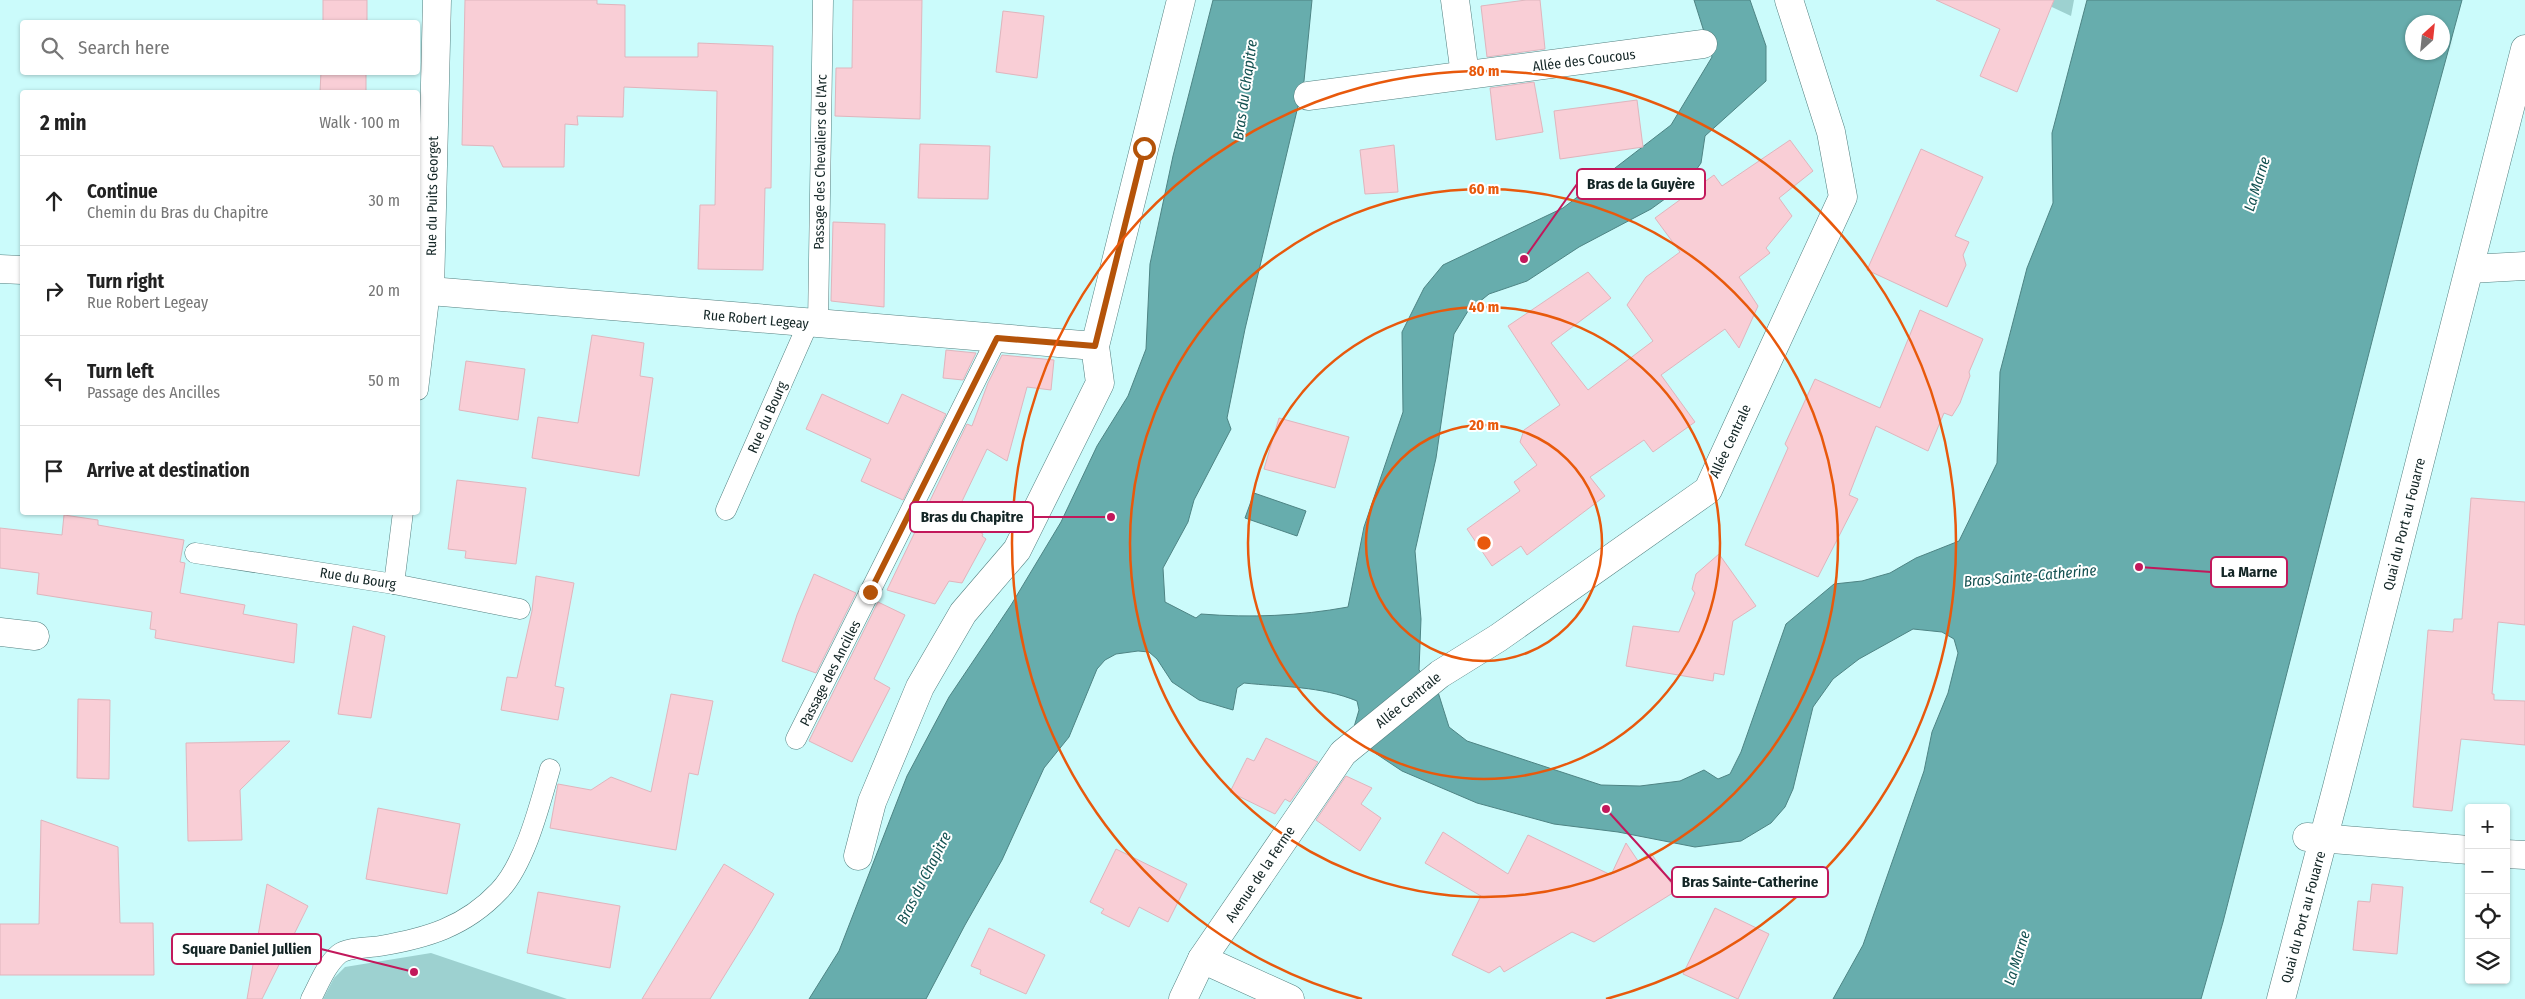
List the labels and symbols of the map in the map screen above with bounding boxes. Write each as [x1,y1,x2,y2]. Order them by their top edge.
north arrow [2405,15,2450,60]
water label: Bras du Chapitre [1229,39,1261,141]
street label: Allée des Coucous [1532,46,1636,75]
text: 80 m [1469,62,1499,80]
street label: Passage des Chevaliers de l'Arc [810,74,831,250]
street label: Rue du Puits Georget [423,136,442,256]
route start [1133,137,1156,160]
water label: La Marne [2240,155,2274,213]
callout: Bras de la Guyère [1577,169,1705,199]
text: Bras de la Guyère [1587,175,1695,193]
text: 60 m [1469,180,1499,198]
text: 40 m [1469,298,1499,316]
street label: Rue Robert Legeay [702,306,810,333]
street label: Rue du Bourg [744,378,791,456]
street label: Allée Centrale [1706,402,1755,481]
text: 20 m [1468,416,1499,434]
street label: Quai du Port au Fouarre [2380,456,2429,592]
callout: Bras du Chapitre [910,502,1033,532]
text: Bras du Chapitre [921,508,1024,526]
centre of rings [1475,534,1493,552]
callout: La Marne [2211,557,2287,587]
water label: Bras Sainte-Catherine [1963,561,2097,591]
text: La Marne [2221,563,2278,581]
street label: Rue du Bourg [319,564,398,593]
route end [859,581,882,604]
street label: Passage des Ancilles [796,617,864,729]
street label: Allée Centrale [1372,669,1445,732]
street label: Avenue de la Ferme [1222,823,1299,925]
water label: Bras du Chapitre [893,829,955,927]
street label: Quai du Port au Fouarre [2278,849,2329,985]
callout: Bras Sainte-Catherine [1672,867,1828,897]
text: Bras Sainte-Catherine [1682,873,1819,891]
water label: La Marne [2000,929,2034,987]
callout: Square Daniel Jullien [172,934,321,964]
text: Square Daniel Jullien [182,940,312,958]

